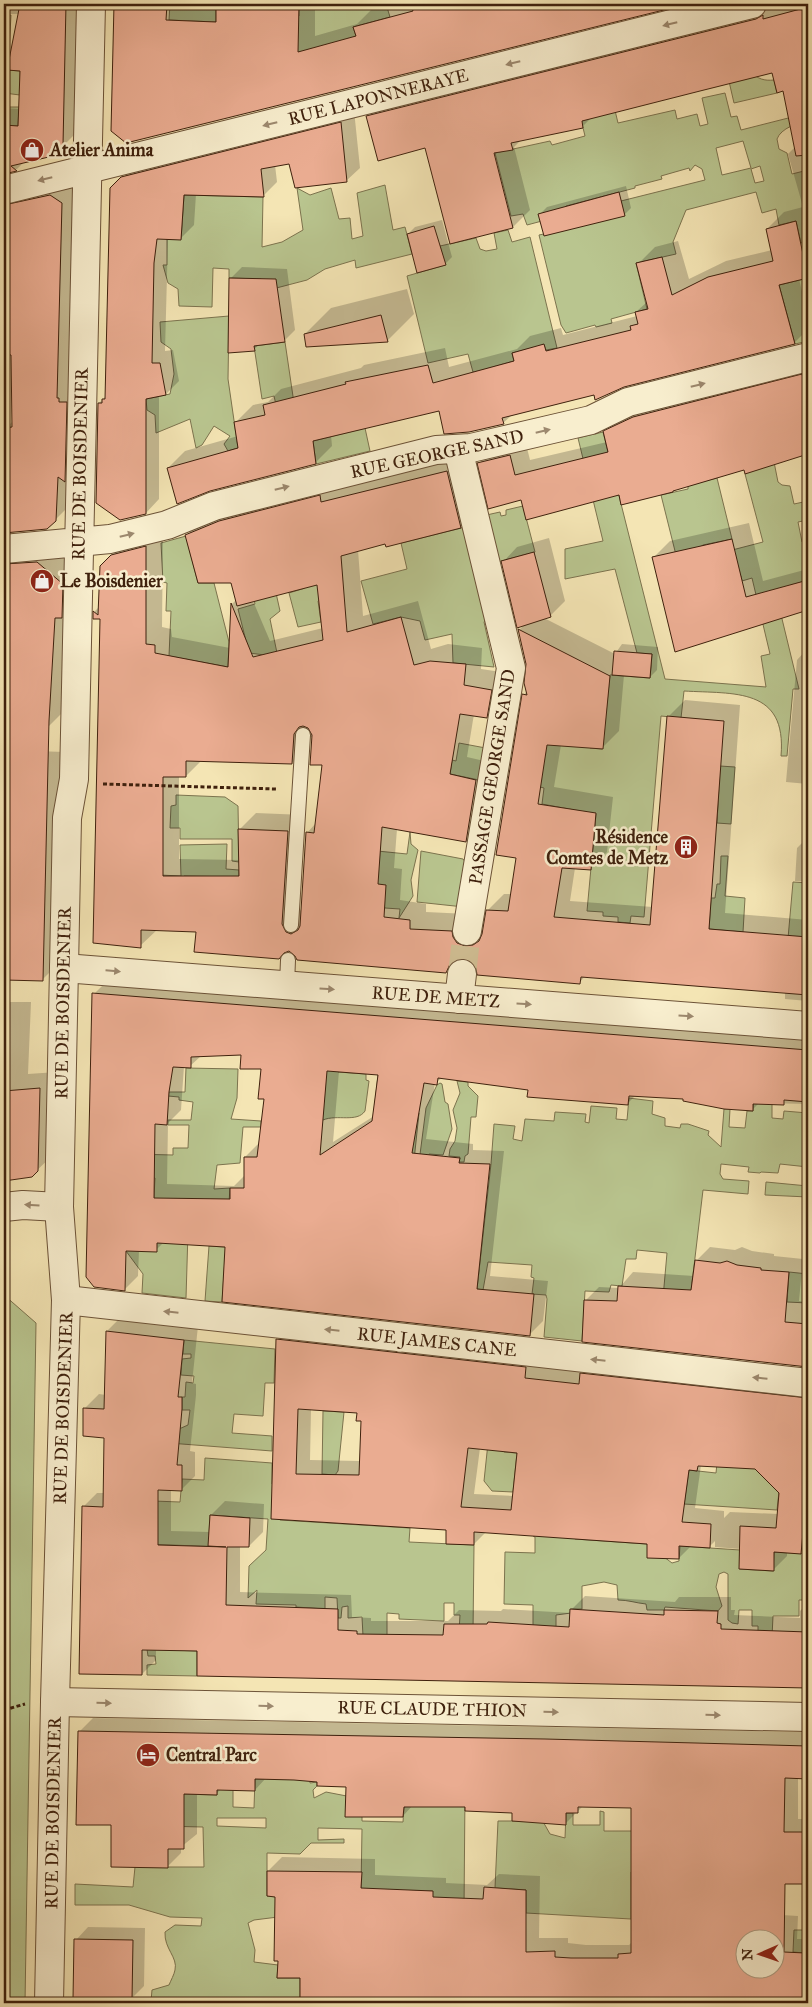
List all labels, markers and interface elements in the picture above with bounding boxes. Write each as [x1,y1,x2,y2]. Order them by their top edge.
one-way arrow [663,20,678,28]
one-way arrow [505,59,520,67]
street label: RUE LAPONNERAYE [286,64,471,130]
one-way arrow [263,120,278,128]
shop icon: Atelier Anima [19,137,45,163]
place label: Atelier Anima [49,139,154,161]
one-way arrow [38,176,53,184]
street label: RUE DE BOISDENIER [67,366,93,561]
one-way arrow [691,381,706,389]
street label: RUE GEORGE SAND [348,425,526,483]
one-way arrow [536,427,551,435]
one-way arrow [275,484,290,492]
one-way arrow [119,530,134,538]
shop icon: Le Boisdenier [29,568,55,594]
place label: Le Boisdenier [60,570,164,592]
street label: PASSAGE GEORGE SAND [464,668,520,886]
place label: Résidence Comtes de Metz [546,826,669,869]
building icon: Résidence Comtes de Metz [673,834,699,860]
street label: RUE DE BOISDENIER [50,905,76,1100]
one-way arrow [105,967,121,975]
street label: RUE DE METZ [371,982,501,1012]
one-way arrow [319,985,335,993]
one-way arrow [516,1000,532,1008]
one-way arrow [678,1013,694,1021]
one-way arrow [23,1201,39,1209]
one-way arrow [163,1308,179,1316]
street label: RUE DE BOISDENIER [49,1310,77,1505]
street label: RUE JAMES CANE [356,1323,518,1362]
one-way arrow [324,1326,340,1334]
one-way arrow [590,1356,606,1364]
one-way arrow [751,1374,767,1382]
street label: RUE CLAUDE THION [337,1696,527,1722]
one-way arrow [96,1699,112,1707]
one-way arrow [258,1702,274,1710]
one-way arrow [543,1708,559,1716]
one-way arrow [706,1711,722,1719]
street label: RUE DE BOISDENIER [40,1715,66,1910]
hotel icon: Central Parc [135,1742,161,1768]
place label: Central Parc [166,1744,257,1766]
north arrow [734,1930,784,1980]
text: N [739,1948,756,1961]

